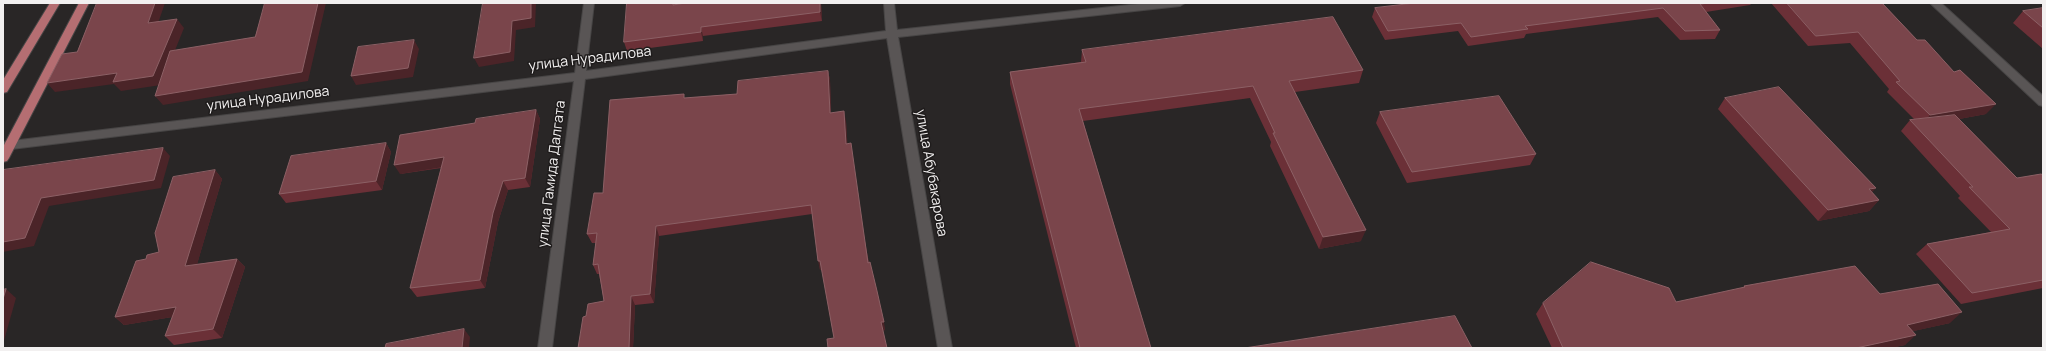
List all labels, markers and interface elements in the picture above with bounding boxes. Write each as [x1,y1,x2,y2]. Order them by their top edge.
street label: улица Нурадилова [528,43,652,75]
street label: улица Нурадилова [206,83,330,115]
street label: улица Гамида Далгата [535,100,569,248]
street label: улица Абубакарова [912,108,950,238]

